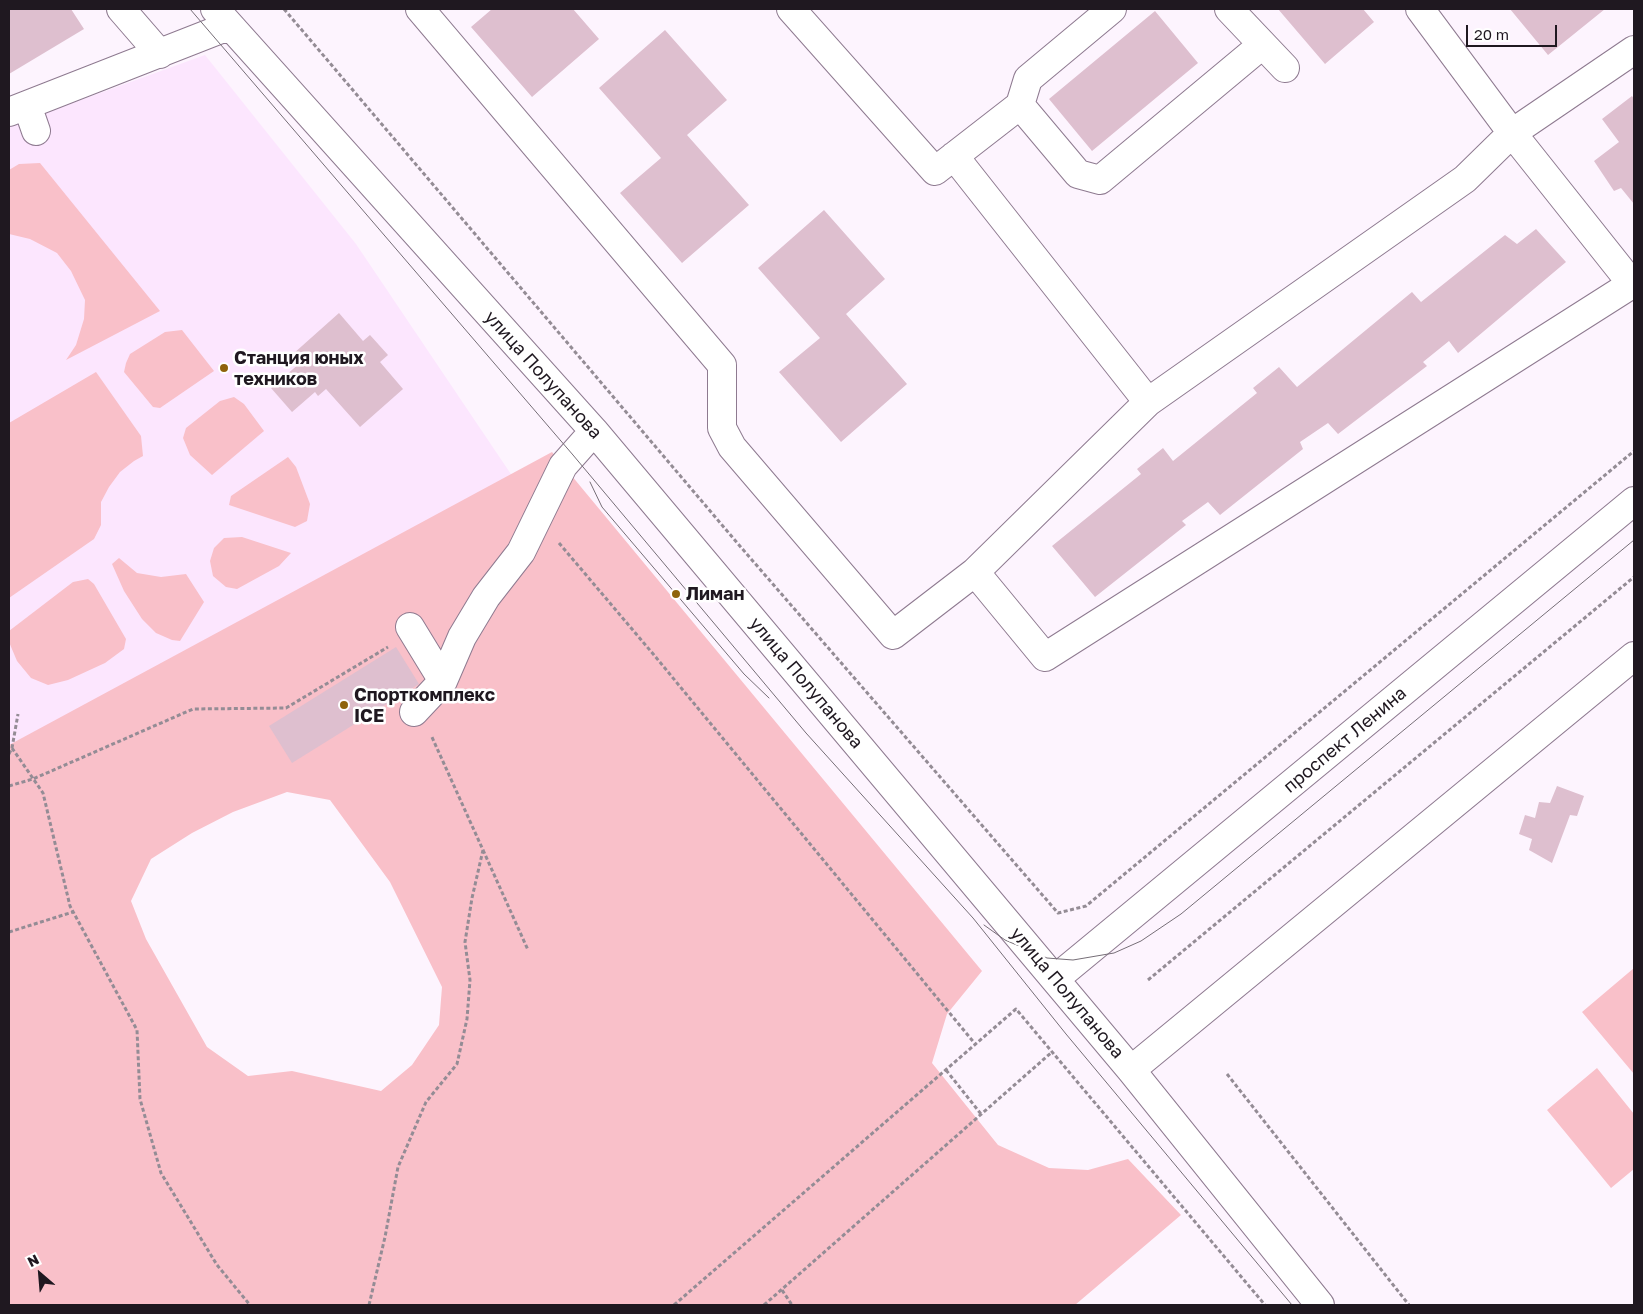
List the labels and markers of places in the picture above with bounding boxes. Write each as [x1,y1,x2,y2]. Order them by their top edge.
place label: Станция юных техников [234,347,364,389]
marker: Станция юных техников [218,362,230,374]
place label: Лиман [686,583,744,605]
marker: Лиман [670,588,682,600]
place label: Спорткомплекс ICE [354,684,495,726]
marker: Спорткомплекс ICE [338,699,350,711]

